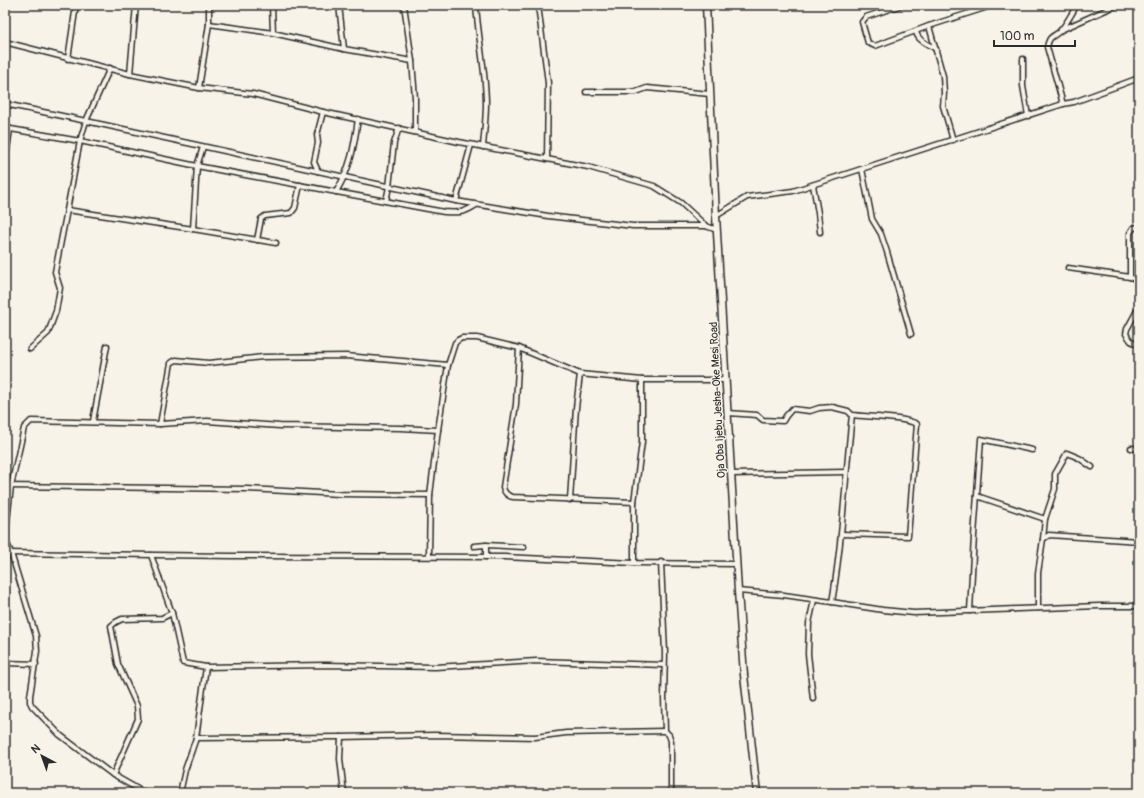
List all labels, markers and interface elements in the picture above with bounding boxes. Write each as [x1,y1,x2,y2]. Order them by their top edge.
scale bar [994,22,1075,48]
text: 100 m [1000,29,1035,44]
street label: Oja Oba Ijebu Jesha-Oke Mesi Road [707,321,728,479]
north arrow [22,736,62,776]
text: N [29,741,43,756]

